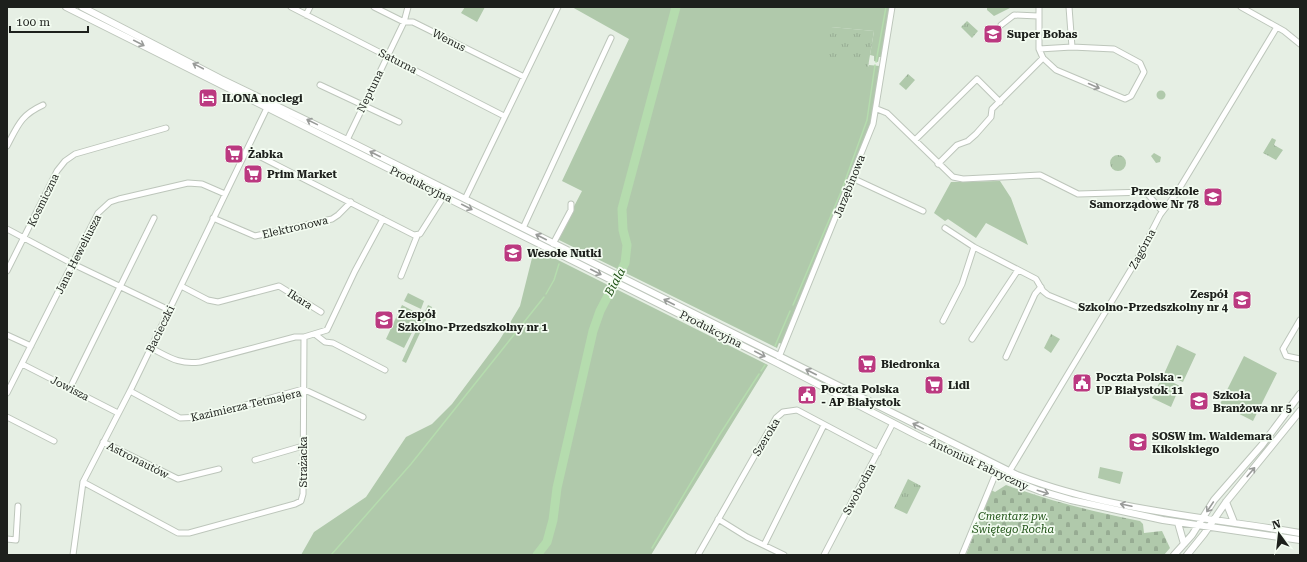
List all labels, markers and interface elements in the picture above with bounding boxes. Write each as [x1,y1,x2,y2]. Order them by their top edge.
scale bar [10,8,88,34]
text: 100 m [16,15,50,29]
school or university icon: Super Bobas [982,23,1004,45]
street label: Wenus [430,27,468,54]
place label: Super Bobas [1007,28,1078,41]
one-way arrow [132,40,144,48]
street label: Saturna [376,46,419,77]
one-way arrow [192,61,204,69]
street label: Neptuna [355,68,386,115]
one-way arrow [1088,83,1100,90]
hotel icon: ILONA noclegi [197,87,219,109]
place label: ILONA noclegi [222,92,303,105]
one-way arrow [306,118,318,125]
supermarket icon: Żabka [223,143,245,165]
place label: Żabka [248,147,283,161]
one-way arrow [369,149,381,157]
street label: Jarzębinowa [831,153,868,220]
supermarket icon: Prim Market [242,163,264,185]
street label: Produkcyjna [387,164,454,205]
place label: Prim Market [267,168,338,181]
street label: Kosmiczna [25,171,62,229]
place label: Przedszkole Samorządowe Nr 78 [1089,185,1200,211]
school or university icon: Przedszkole Samorządowe Nr 78 [1202,186,1224,208]
one-way arrow [461,204,473,211]
street label: Jana Heweliusza [53,212,104,296]
street label: Elektronowa [261,214,329,241]
street label: Zagórna [1127,227,1158,271]
one-way arrow [535,233,547,240]
school or university icon: Wesołe Nutki [502,242,524,264]
place label: Wesołe Nutki [527,247,602,260]
water label: Biala [601,266,628,299]
one-way arrow [589,269,601,276]
street label: Ikara [285,287,315,312]
place label: Zespół Szkolno-Przedszkolny nr 4 [1078,288,1229,314]
school or university icon: Zespół Szkolno-Przedszkolny nr 4 [1231,289,1253,311]
one-way arrow [663,297,675,305]
street label: Bacieczki [143,303,178,355]
place label: Zespół Szkolno-Przedszkolny nr 1 [398,308,548,334]
street label: Produkcyjna [677,308,744,351]
school or university icon: Zespół Szkolno-Przedszkolny nr 1 [373,309,395,331]
one-way arrow [753,351,765,358]
supermarket icon: Biedronka [856,353,878,375]
place label: Biedronka [881,358,940,371]
one-way arrow [805,368,817,375]
place label: Poczta Polska - UP Białystok 11 [1096,371,1183,397]
public building icon: Poczta Polska - UP Białystok 11 [1071,372,1093,394]
street label: Jowisza [48,373,91,404]
supermarket icon: Lidl [923,374,945,396]
place label: Lidl [948,379,970,392]
place label: Poczta Polska - AP Białystok [821,383,901,409]
public building icon: Poczta Polska - AP Białystok [796,384,818,406]
street label: Kazimierza Tetmajera [190,386,303,425]
place label: Szkoła Branżowa nr 5 [1213,389,1292,415]
school or university icon: Szkoła Branżowa nr 5 [1188,390,1210,412]
street label: Szeroka [750,416,783,459]
one-way arrow [912,422,924,429]
place label: SOSW im. Waldemara Kikolskiego [1152,430,1273,456]
school or university icon: SOSW im. Waldemara Kikolskiego [1127,431,1149,453]
street label: Strażacka [297,436,310,488]
street label: Antoniuk Fabryczny [927,436,1031,493]
street label: Astronautów [105,439,172,482]
street label: Swobodna [840,461,878,517]
one-way arrow [1246,467,1255,478]
one-way arrow [1036,489,1049,496]
one-way arrow [1120,501,1133,509]
one-way arrow [1206,501,1214,512]
park label: Cmentarz pw. Świętego Rocha [971,510,1054,536]
north arrow [1259,514,1299,554]
text: N [1271,517,1283,532]

